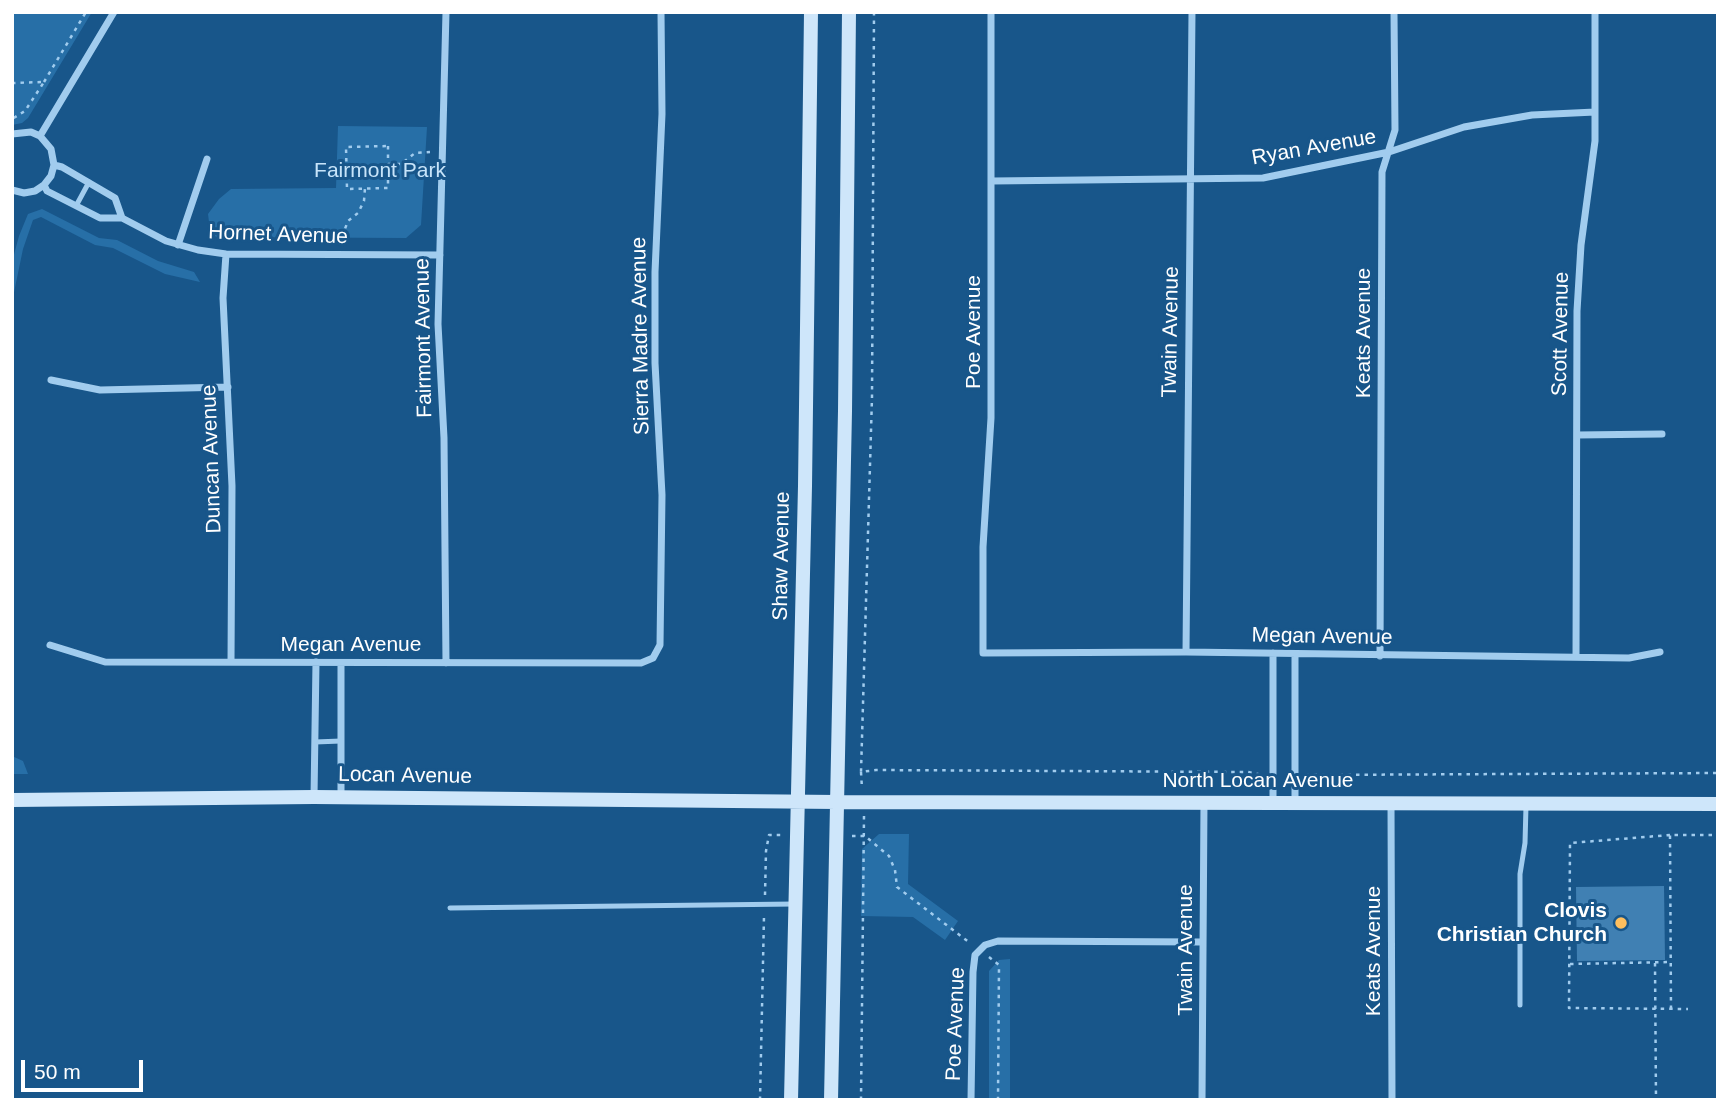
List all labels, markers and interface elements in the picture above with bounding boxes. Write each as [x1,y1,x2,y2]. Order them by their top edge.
street label: Ryan Avenue [1250,125,1378,171]
park label: Fairmont Park [314,158,446,184]
street label: Hornet Avenue [208,220,348,250]
street label: Sierra Madre Avenue [627,237,655,435]
street label: Fairmont Avenue [410,258,438,418]
street label: Twain Avenue [1157,266,1185,398]
street label: Keats Avenue [1351,268,1377,398]
street label: Scott Avenue [1547,272,1575,396]
street label: Poe Avenue [961,275,987,389]
street label: Duncan Avenue [197,384,227,534]
street label: Shaw Avenue [768,491,796,621]
street label: Megan Avenue [1251,623,1393,651]
street label: Megan Avenue [281,632,421,658]
street label: Locan Avenue [338,762,472,790]
street label: North Locan Avenue [1162,768,1354,794]
street label: Twain Avenue [1173,884,1199,1016]
street label: Keats Avenue [1361,886,1387,1016]
place label: Clovis Christian Church [1437,898,1607,948]
marker: Clovis Christian Church [1613,915,1629,931]
street label: Poe Avenue [941,967,971,1081]
scale bar [24,1046,147,1090]
text: 50 m [34,1060,81,1083]

